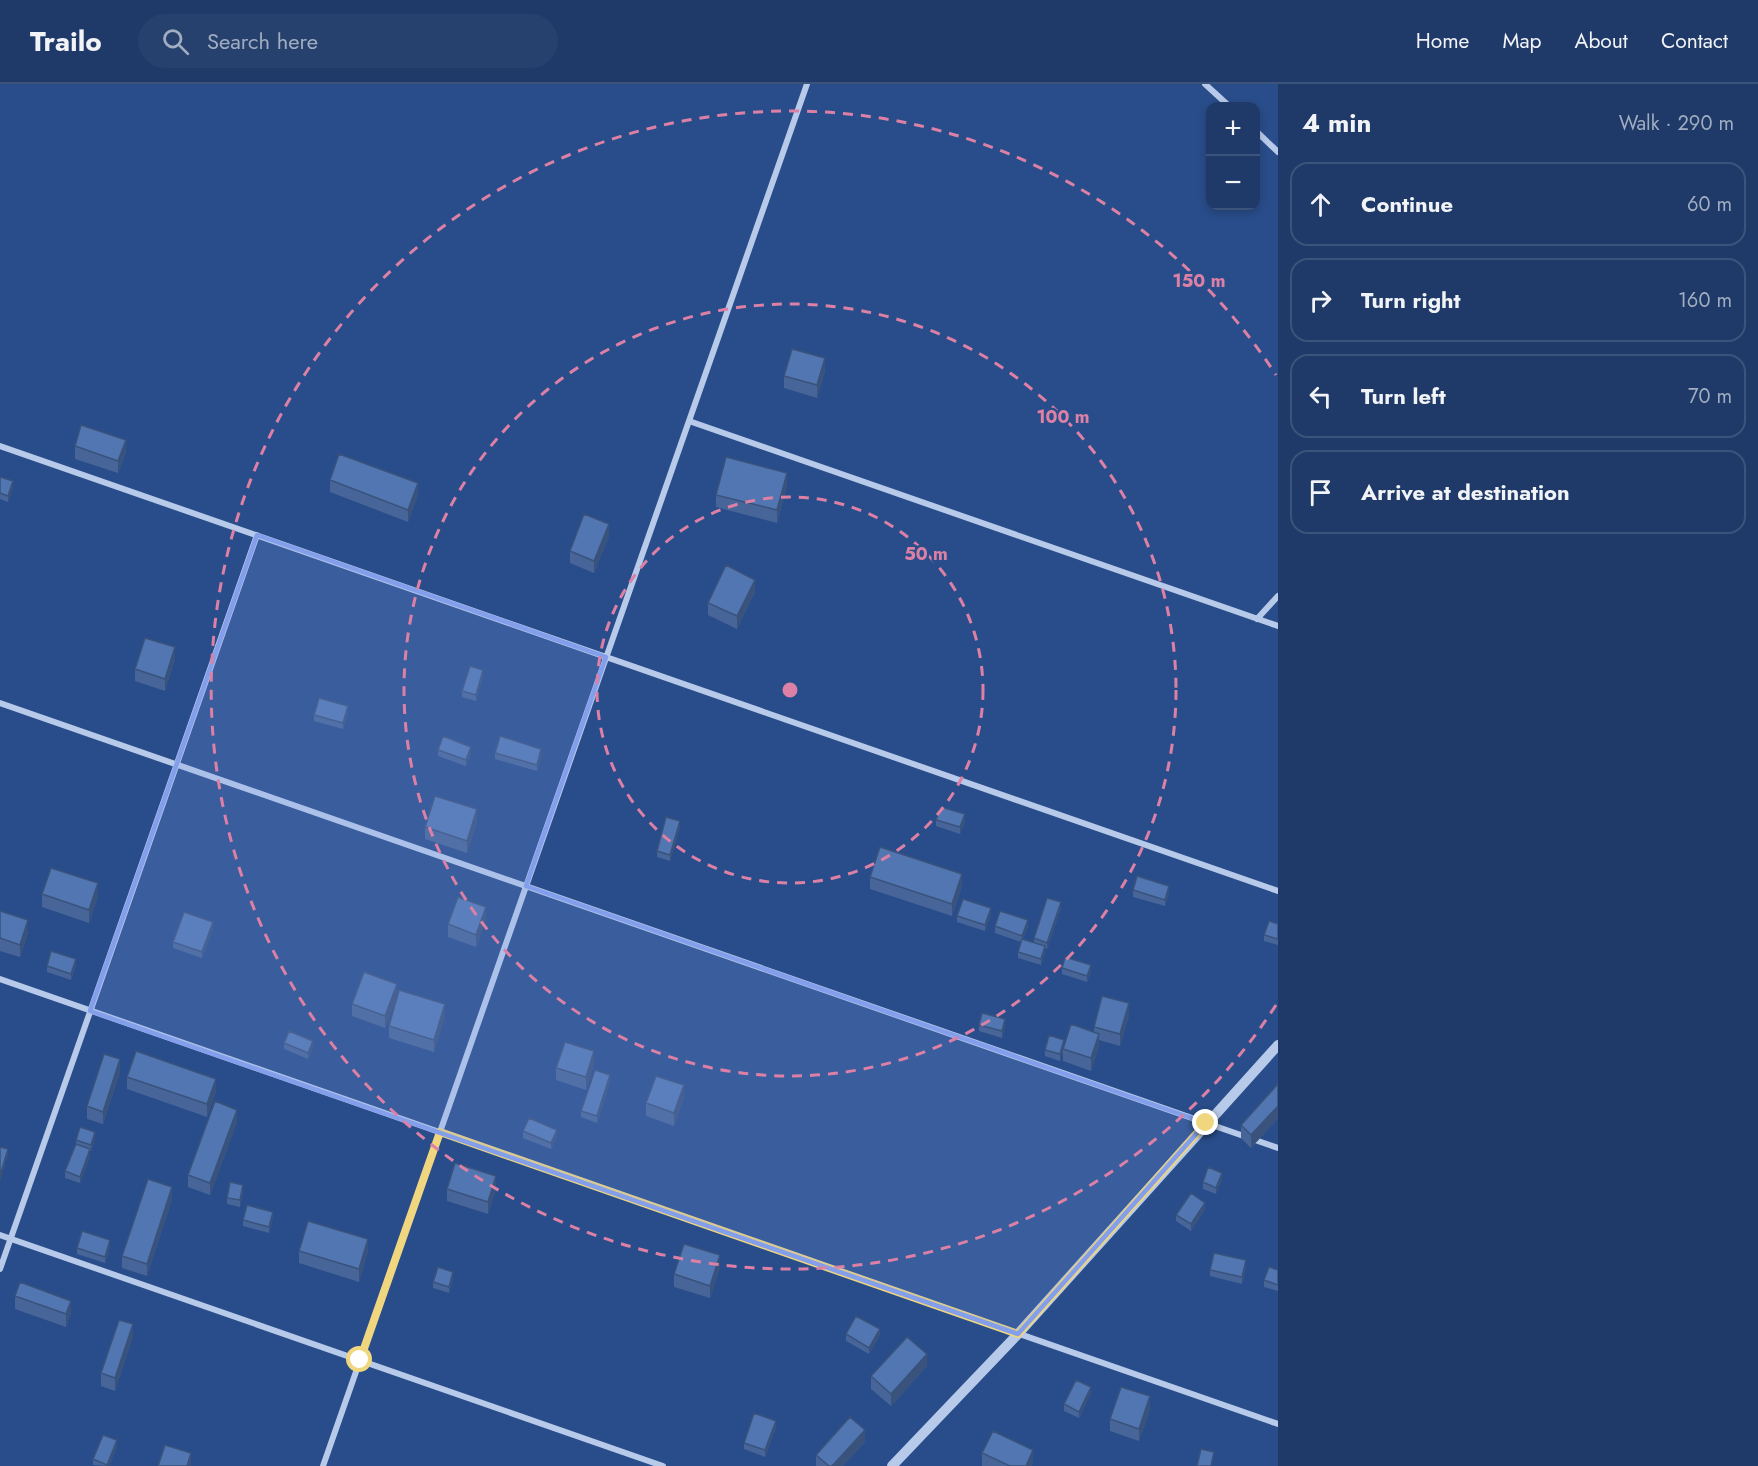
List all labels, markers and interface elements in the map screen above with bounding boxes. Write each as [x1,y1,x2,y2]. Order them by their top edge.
search box [138,14,558,68]
text: Trailo [30,21,102,62]
icon: search [159,25,192,58]
text: Search here [207,25,318,57]
text: Home [1416,26,1469,56]
text: Map [1502,26,1542,56]
text: About [1575,26,1628,56]
text: Contact [1661,26,1728,56]
map controls [1206,102,1260,210]
button: + [1206,102,1260,156]
text: 4 min [1302,104,1371,142]
text: Walk · 290 m [1619,109,1734,138]
button: − [1206,156,1260,210]
icon: ahead [1304,188,1337,221]
text: Continue [1361,188,1453,220]
text: 60 m [1687,190,1732,219]
text: 150 m [1173,268,1225,294]
icon: right [1304,284,1337,317]
text: Turn right [1361,284,1461,316]
text: 160 m [1678,286,1732,315]
icon: left [1304,380,1337,413]
text: Turn left [1361,380,1446,412]
text: 70 m [1688,382,1732,411]
text: 100 m [1036,404,1090,430]
icon: arrive [1304,476,1337,509]
text: Arrive at destination [1361,476,1570,508]
text: 50 m [904,541,948,567]
centre of rings [780,680,800,700]
route end [1192,1109,1218,1135]
route start [346,1346,372,1372]

